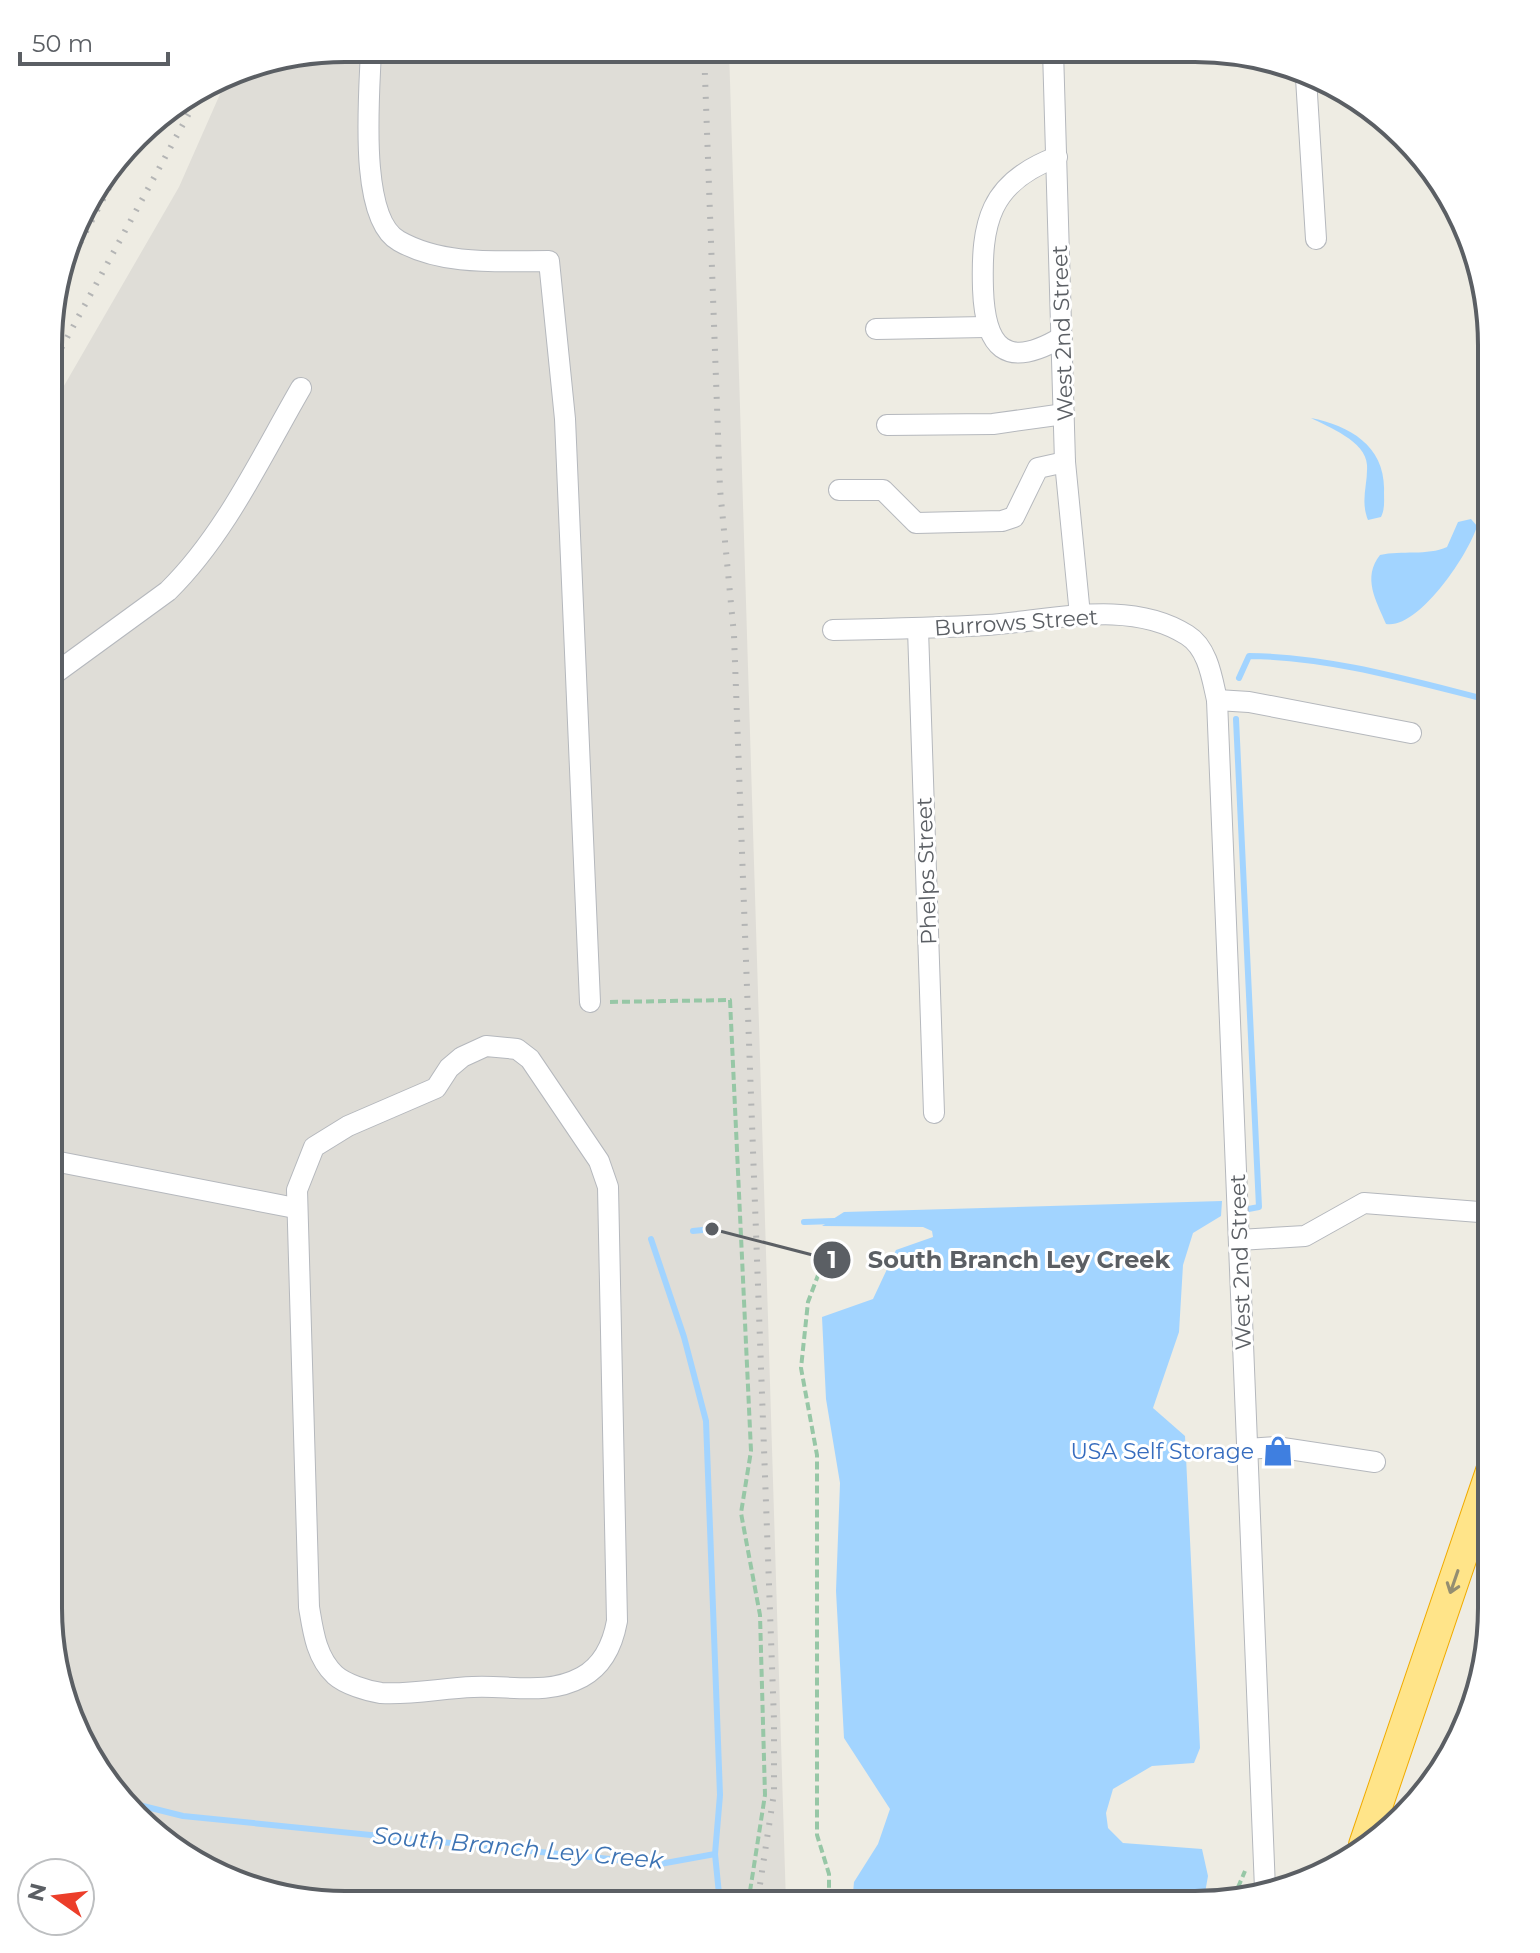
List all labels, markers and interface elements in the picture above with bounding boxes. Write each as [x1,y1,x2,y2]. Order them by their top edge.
scale bar [20,16,168,66]
text: 50 m [32,29,93,58]
street label: West 2nd Street [1046,244,1079,422]
street label: Burrows Street [933,603,1099,642]
street label: Phelps Street [910,797,943,945]
street label: West 2nd Street [1224,1173,1257,1351]
callout: South Branch Ley Creek [812,1236,1186,1284]
text: 1 [827,1245,837,1274]
text: South Branch Ley Creek [868,1245,1170,1274]
shop icon: USA Self Storage [1261,1434,1295,1468]
place label: USA Self Storage [1070,1438,1254,1465]
one-way arrow [1445,1569,1460,1594]
water label: South Branch Ley Creek [372,1820,666,1875]
north arrow [16,1857,96,1937]
text: N [22,1880,52,1904]

